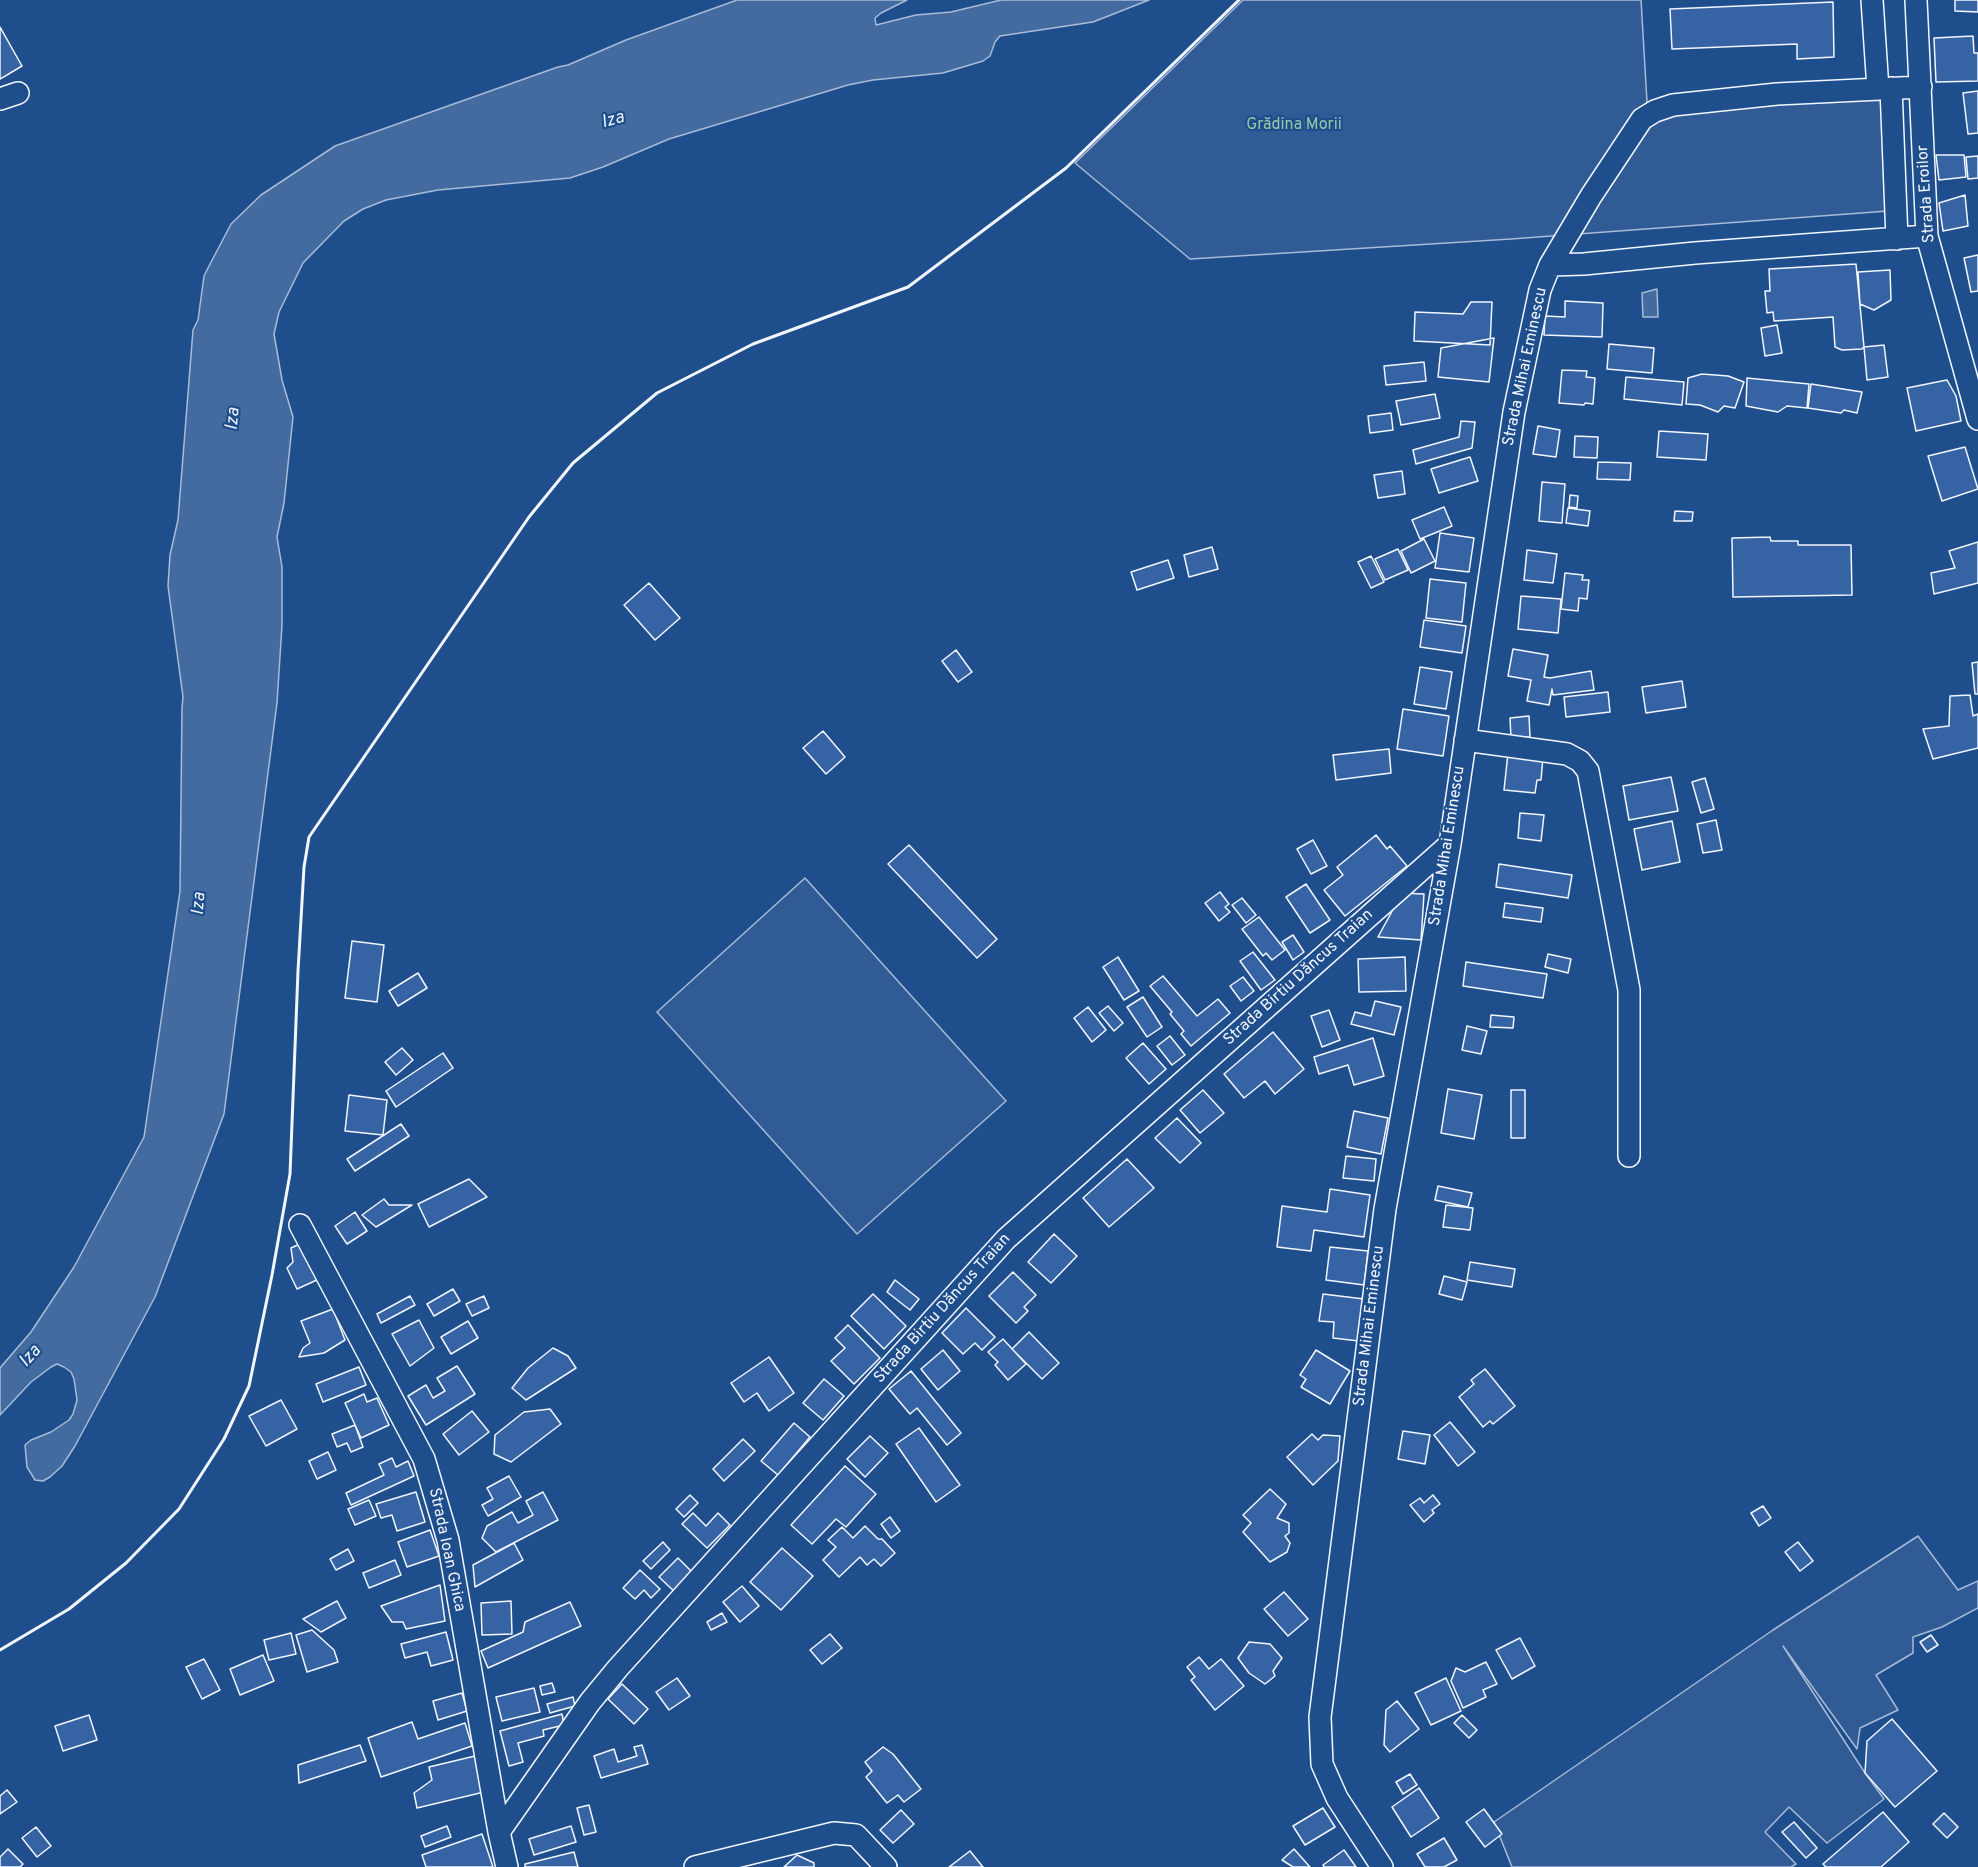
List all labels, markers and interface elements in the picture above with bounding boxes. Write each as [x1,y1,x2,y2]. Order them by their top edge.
water label: Iza [599,108,627,134]
park label: Grădina Morii [1246,116,1342,136]
street label: Strada Eroilor [1914,144,1940,244]
street label: Strada Mihai Eminescu [1500,286,1552,448]
water label: Iza [222,407,246,431]
street label: Strada Mihai Eminescu [1426,765,1470,927]
water label: Iza [188,892,212,916]
street label: Strada Birtiu Dăncus Traian [1220,906,1378,1050]
street label: Strada Birtiu Dăncus Traian [871,1230,1015,1388]
street label: Strada Mihai Eminescu [1351,1245,1389,1407]
water label: Iza [15,1341,47,1373]
street label: Strada Ioan Ghica [424,1486,468,1614]

